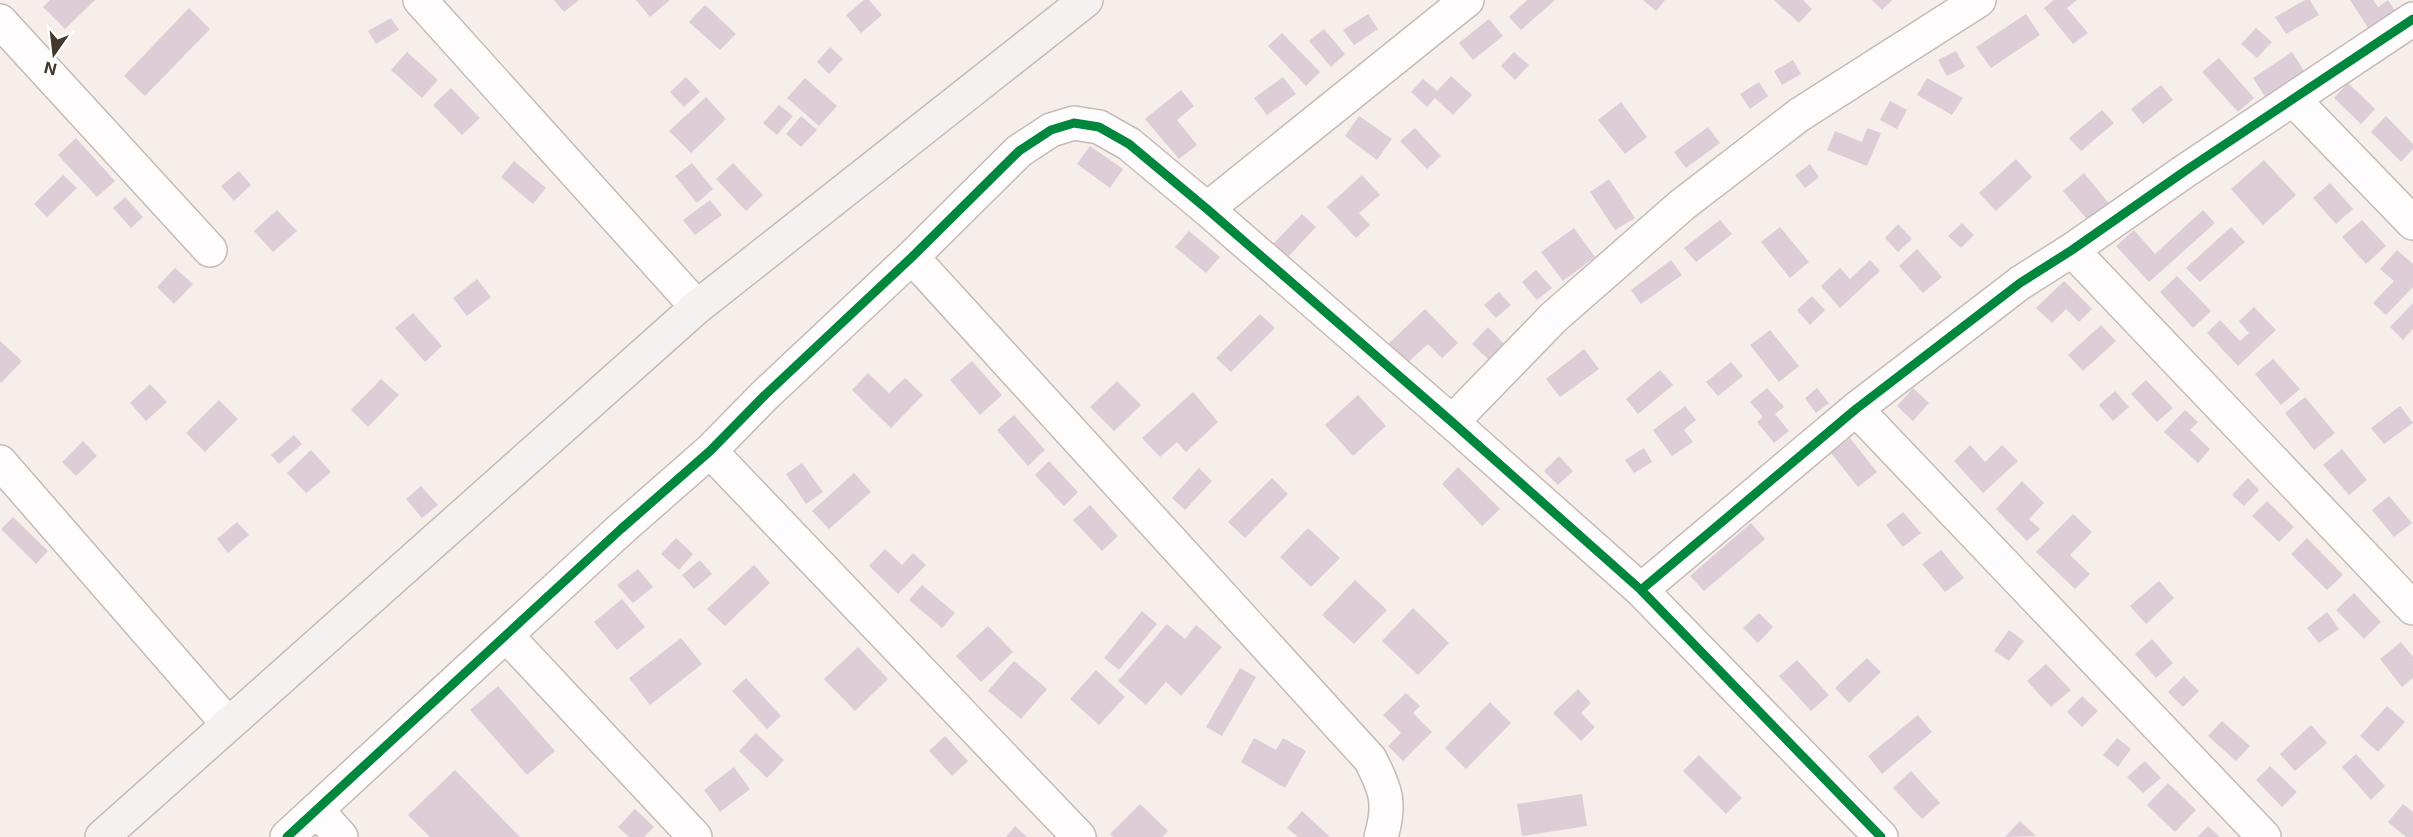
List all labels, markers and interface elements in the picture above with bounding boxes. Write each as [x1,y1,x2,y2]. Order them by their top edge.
north arrow [24,24,84,84]
text: N [42,57,59,80]

